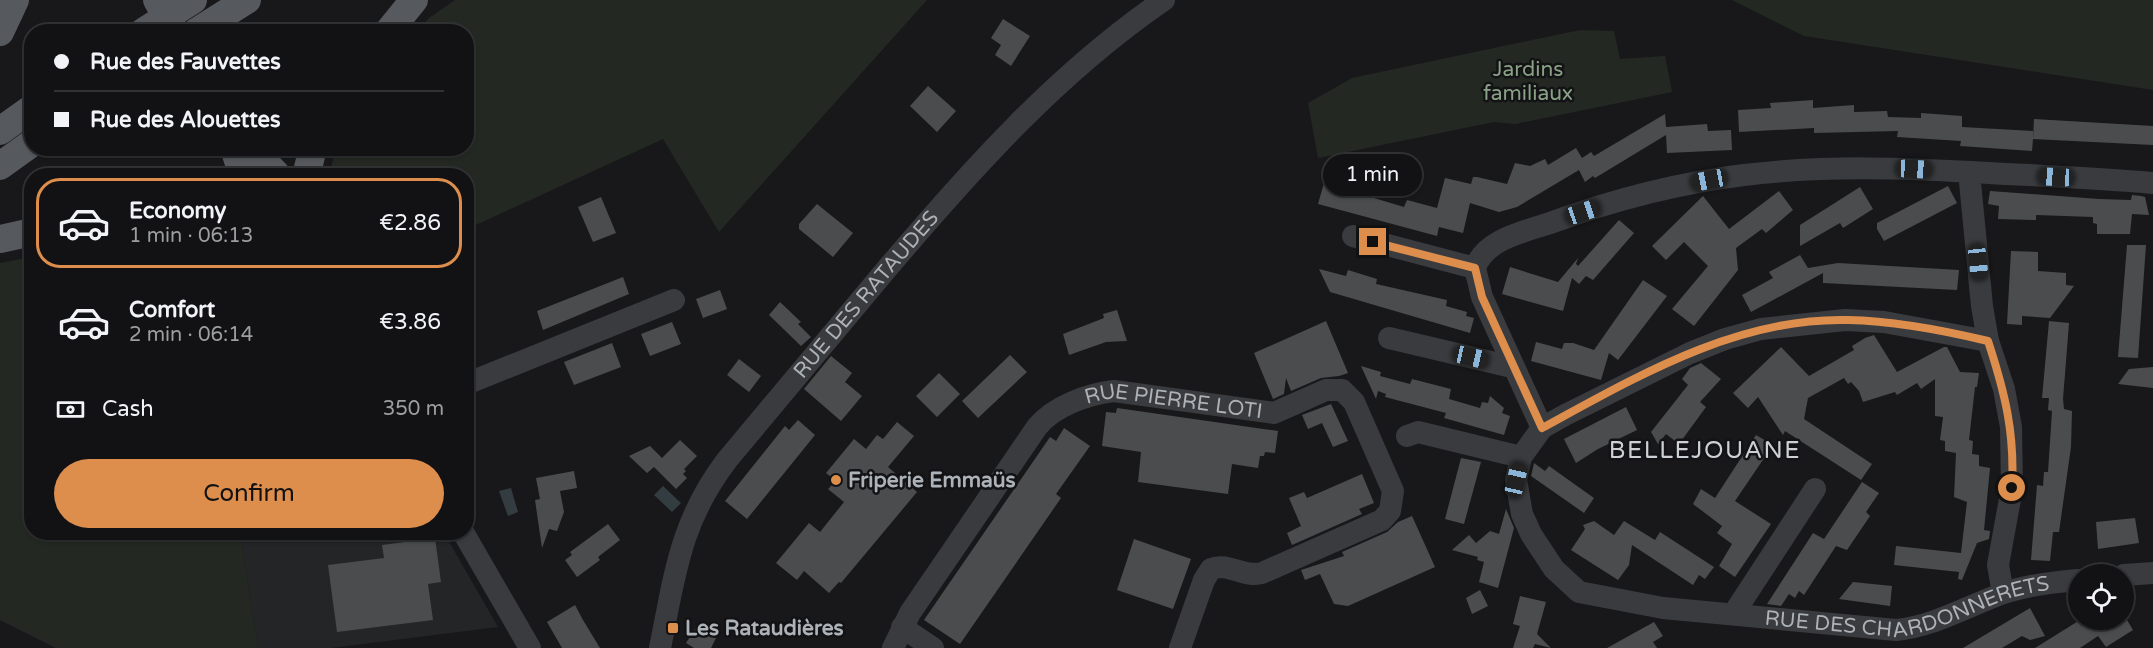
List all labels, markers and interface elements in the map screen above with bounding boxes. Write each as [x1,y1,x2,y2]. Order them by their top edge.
text: Rue des Fauvettes [90,49,281,75]
park label: Jardins familiaux [1483,57,1573,106]
text: Rue des Alouettes [90,107,281,133]
callout: 1 min [1324,155,1422,197]
car [1896,159,1932,179]
text: 1 min [1346,163,1399,187]
car [2038,167,2074,187]
car [1690,168,1728,192]
icon: car [57,196,111,250]
text: Economy [129,198,226,224]
car [1563,198,1603,226]
street label: RUE DES RATAUDES [788,205,944,383]
text: €2.86 [379,210,441,236]
text: 1 min · 06:13 [129,224,253,248]
route end [1359,228,1386,255]
car [1967,243,1989,281]
icon: car [57,295,111,349]
text: Comfort [129,297,215,323]
text: €3.86 [379,309,441,335]
text: 2 min · 06:14 [129,323,253,347]
car [1451,344,1491,370]
street label: RUE PIERRE LOTI [1082,378,1264,424]
icon: cash [54,393,87,426]
text: Cash [102,396,154,422]
text: 350 m [383,397,444,421]
district label: BELLEJOUANE [1609,436,1801,465]
button: Confirm [54,459,444,528]
car [1503,460,1529,500]
place label: Friperie Emmaüs [848,468,1016,493]
marker: Friperie Emmaüs [829,473,843,487]
route start [1998,474,2025,501]
map controls [2068,564,2134,630]
button: locate [2068,564,2134,630]
street label: RUE DES CHARDONNERETS [1764,571,2051,643]
place label: Les Rataudières [685,616,844,641]
marker: Les Rataudières [666,621,680,635]

